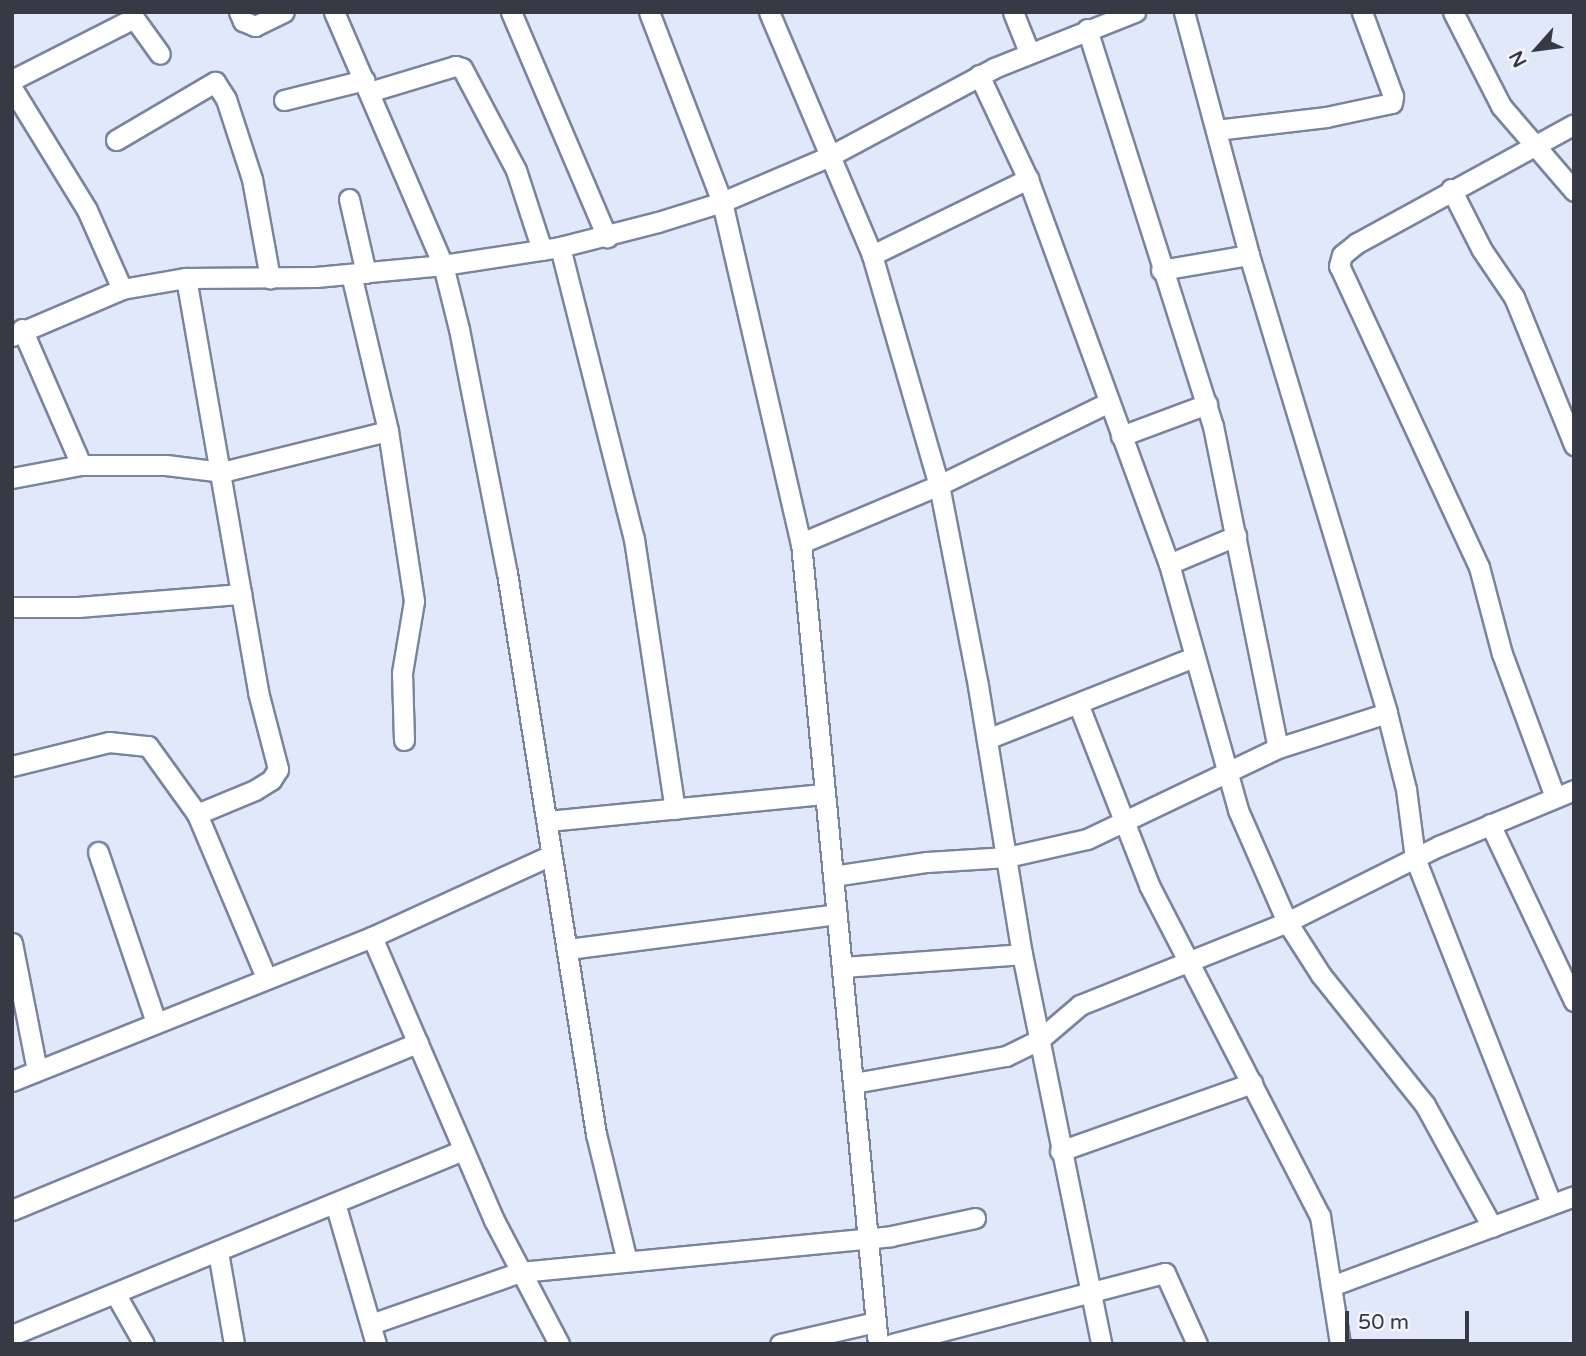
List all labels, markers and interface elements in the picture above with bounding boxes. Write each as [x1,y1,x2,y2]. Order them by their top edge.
north arrow [1502,14,1572,84]
text: N [1505,47,1532,71]
scale bar [1348,1296,1472,1340]
text: 50 m [1358,1310,1409,1335]

